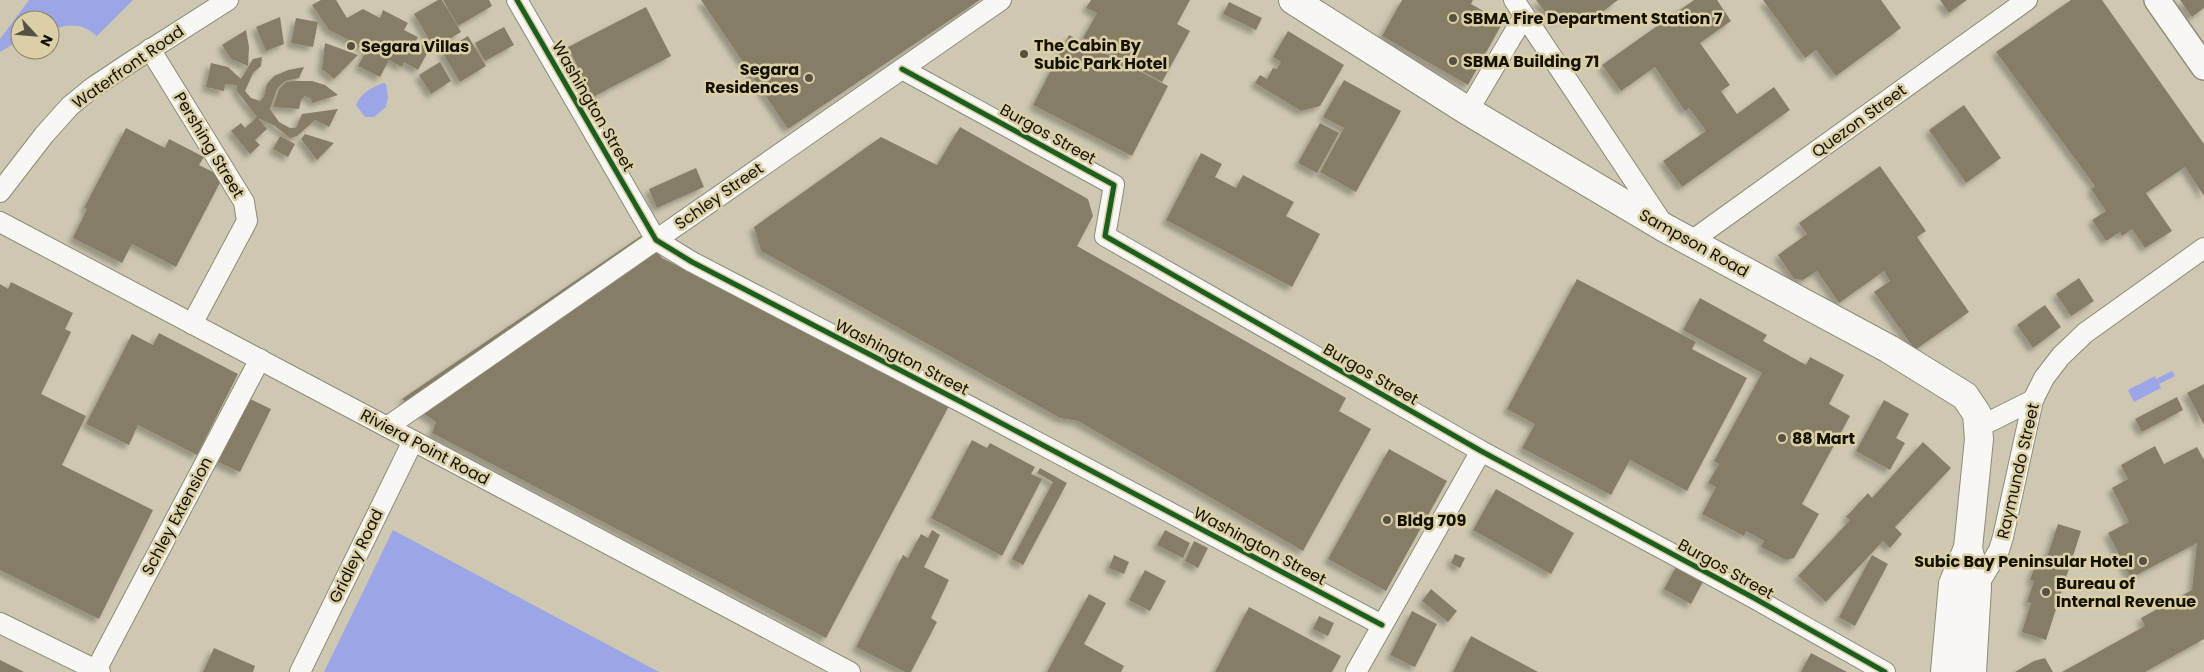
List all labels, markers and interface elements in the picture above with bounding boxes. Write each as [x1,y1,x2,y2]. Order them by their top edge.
place label: SBMA Fire Department Station 7 [1463,7,1723,30]
north arrow [10,10,60,60]
marker: SBMA Fire Department Station 7 [1447,12,1459,24]
street label: Waterfront Road [68,20,188,114]
text: N [35,32,58,50]
place label: The Cabin By Subic Park Hotel [1034,34,1167,75]
place label: Segara Villas [361,35,469,58]
street label: Washington Street [546,36,640,176]
marker: Segara Villas [345,40,357,52]
marker: The Cabin By Subic Park Hotel [1018,48,1030,60]
place label: SBMA Building 71 [1463,50,1599,73]
marker: SBMA Building 71 [1447,55,1459,67]
place label: Segara Residences [705,58,799,99]
marker: Segara Residences [803,72,815,84]
street label: Quezon Street [1807,79,1911,163]
street label: Pershing Street [168,88,250,202]
street label: Burgos Street [996,98,1100,170]
street label: Schley Street [670,157,768,235]
street label: Sampson Road [1635,203,1753,283]
street label: Washington Street [831,313,973,401]
street label: Burgos Street [1319,337,1423,411]
street label: Raymundo Street [1991,401,2045,541]
street label: Riviera Point Road [356,403,494,491]
place label: 88 Mart [1792,427,1855,450]
marker: 88 Mart [1776,432,1788,444]
street label: Schley Extension [136,453,218,579]
street label: Washington Street [1190,501,1331,591]
street label: Gridley Road [323,505,389,607]
place label: Bldg 709 [1397,509,1466,532]
marker: Bldg 709 [1381,514,1393,526]
street label: Burgos Street [1674,533,1778,605]
place label: Subic Bay Peninsular Hotel [1914,550,2133,573]
marker: Subic Bay Peninsular Hotel [2137,555,2149,567]
place label: Bureau of Internal Revenue [2056,572,2196,613]
marker: Bureau of Internal Revenue [2040,586,2052,598]

